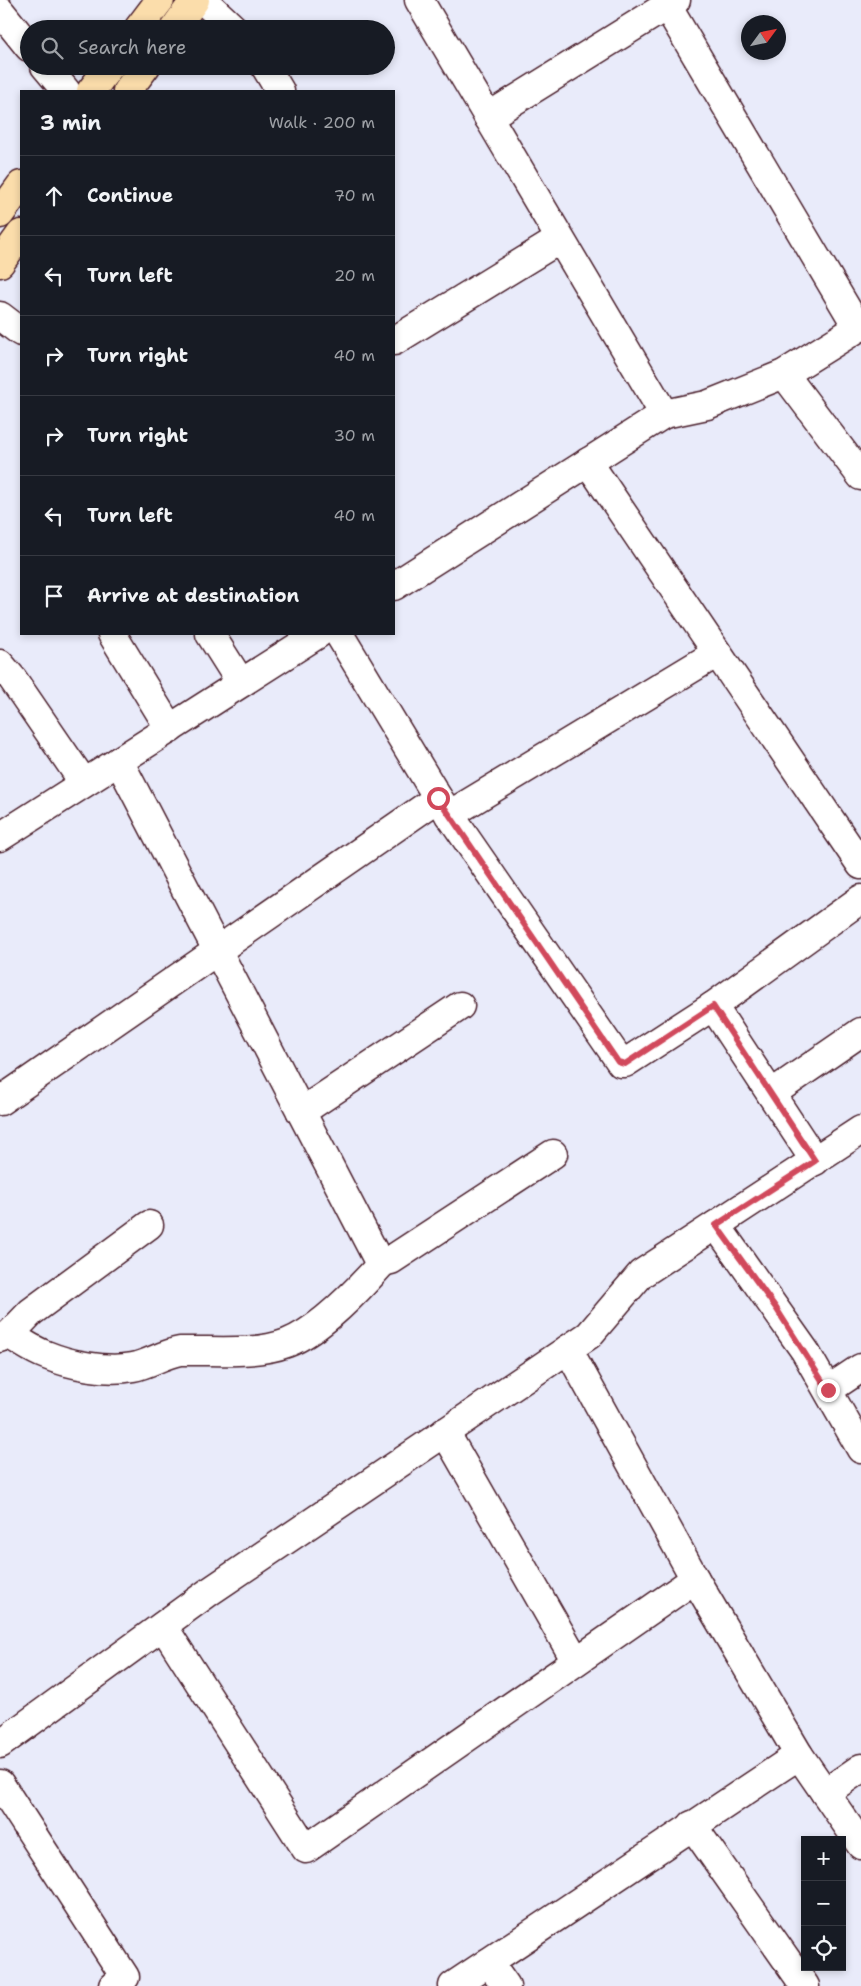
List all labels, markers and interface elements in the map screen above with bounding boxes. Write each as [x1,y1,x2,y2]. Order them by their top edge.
north arrow [741,15,786,60]
search box [20,20,395,75]
icon: search [38,34,66,62]
text: Search here [78,35,187,60]
text: 3 min [40,109,101,137]
text: Walk · 200 m [269,112,375,133]
icon: ahead [40,182,68,210]
text: Continue [87,183,173,208]
text: 70 m [334,185,375,206]
icon: left [40,262,68,290]
text: Turn left [87,263,173,288]
text: 20 m [334,265,375,286]
icon: right [40,342,68,370]
text: Turn right [87,343,188,368]
text: 40 m [333,345,375,366]
icon: right [40,422,68,450]
text: Turn right [87,423,188,448]
text: 30 m [334,425,375,446]
icon: left [40,502,68,530]
text: Turn left [87,503,173,528]
text: 40 m [333,505,375,526]
icon: arrive [40,582,68,610]
text: Arrive at destination [87,583,299,608]
route start [427,787,450,810]
route end [817,1379,840,1402]
map controls [801,1836,846,1971]
button: + [801,1836,846,1881]
button: − [801,1881,846,1926]
button: locate [801,1926,846,1971]

